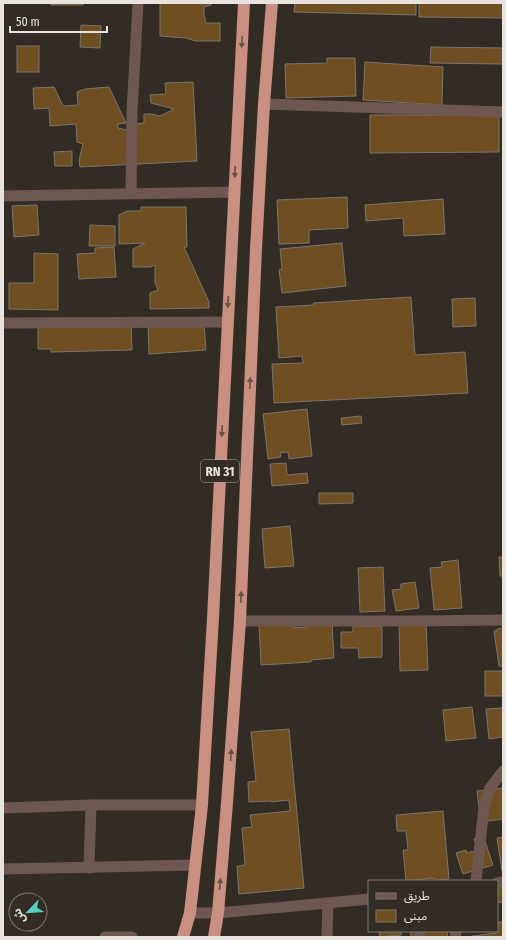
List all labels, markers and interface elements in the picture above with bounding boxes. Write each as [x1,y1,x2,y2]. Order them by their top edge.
scale bar [10,8,107,34]
text: 50 m [16,15,40,29]
one-way arrow [238,36,245,48]
one-way arrow [232,166,239,178]
one-way arrow [225,296,232,308]
one-way arrow [247,377,254,389]
one-way arrow [219,425,225,438]
road number: RN 31 [201,460,239,482]
one-way arrow [238,590,244,603]
one-way arrow [227,749,234,761]
one-way arrow [217,878,224,890]
legend [368,880,498,932]
text: طريق [404,889,430,904]
north arrow [8,892,48,932]
text: ش [10,906,28,926]
text: مبنى [404,909,427,923]

